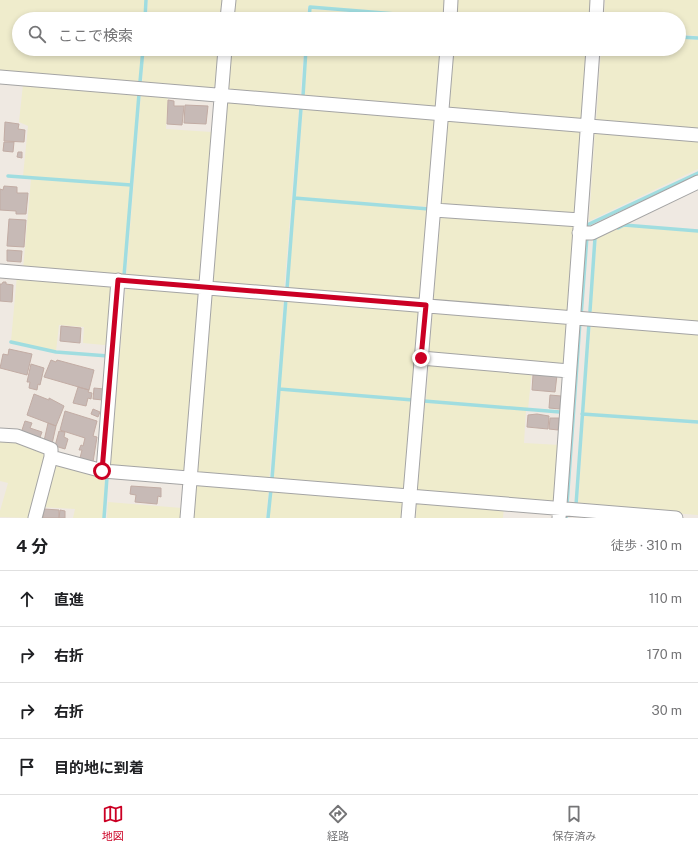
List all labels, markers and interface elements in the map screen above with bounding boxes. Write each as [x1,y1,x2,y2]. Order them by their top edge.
search box [12,12,686,56]
icon: search [26,23,48,45]
text: ここで検索 [58,27,133,44]
route end [412,349,430,367]
route start [93,462,111,480]
text: 4 分 [16,536,48,556]
text: 徒歩 · 310 m [611,538,682,553]
icon: ahead [16,588,38,610]
text: 直進 [54,591,84,608]
text: 110 m [649,591,682,606]
icon: right [16,644,38,666]
text: 右折 [54,647,84,664]
text: 170 m [647,647,682,662]
icon: right [16,700,38,722]
text: 右折 [54,703,84,720]
text: 30 m [652,703,682,718]
icon: arrive [16,756,38,778]
text: 目的地に到着 [54,759,144,776]
tab: 地図 [102,803,124,843]
tab: 経路 [327,803,349,843]
tab: 保存済み [552,803,596,843]

